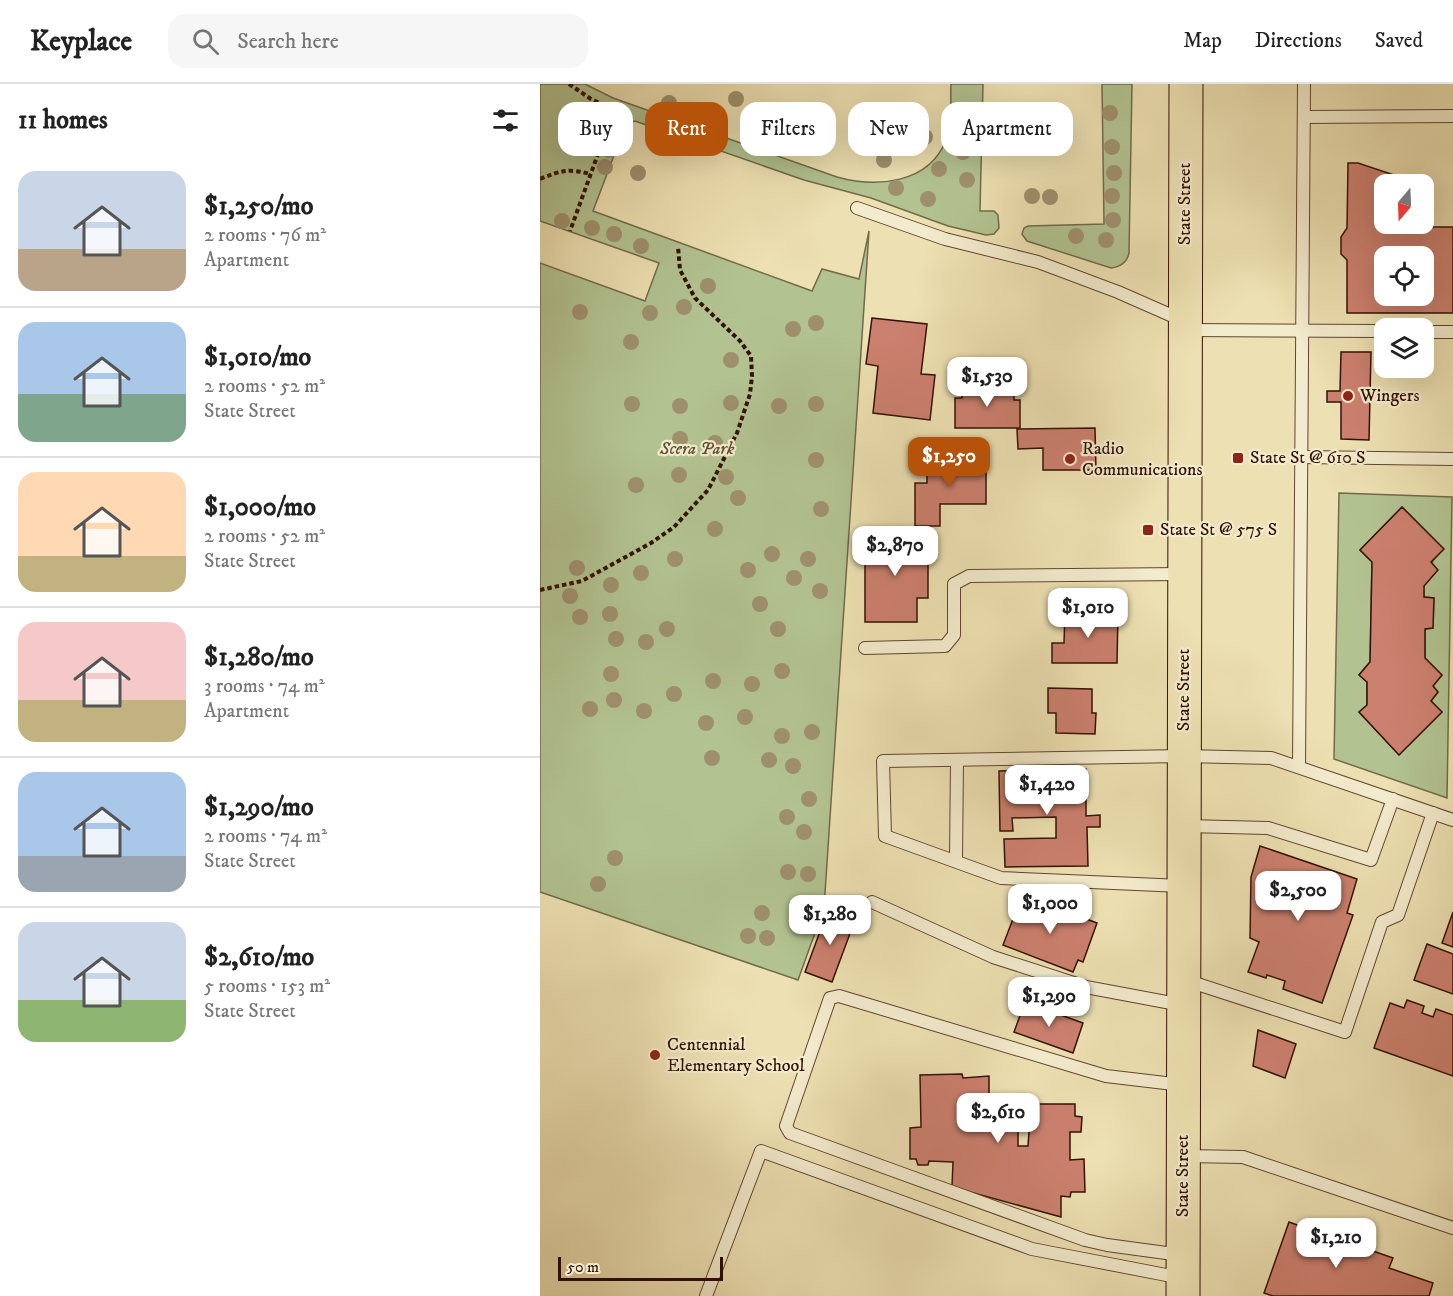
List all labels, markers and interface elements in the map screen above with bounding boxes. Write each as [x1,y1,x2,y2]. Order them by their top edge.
search box [168,14,588,68]
text: Keyplace [30,24,132,59]
icon: search [189,25,222,58]
text: Search here [237,28,339,55]
text: Map [1183,28,1222,54]
text: Directions [1255,28,1342,54]
text: Saved [1375,28,1423,54]
chip: Buy [558,102,633,156]
chip: Rent [645,102,728,156]
chip: Filters [740,102,836,156]
chip: New [848,102,929,156]
chip: Apartment [941,102,1073,156]
text: 11 homes [18,104,108,137]
icon: filters [489,104,522,137]
street label: State Street [1174,163,1196,245]
north arrow [1374,174,1434,234]
map controls [1374,174,1434,378]
text: $1,250/mo [204,190,313,223]
icon: home [66,195,138,267]
text: 2 rooms · 76 m² [204,223,326,248]
button: locate [1374,246,1434,306]
text: Apartment [204,248,289,273]
button: layers [1374,318,1434,378]
text: $1,010/mo [204,341,311,374]
icon: home [66,346,138,418]
pin: $1,530 [938,357,1036,408]
text: $1,530 [961,364,1013,389]
text: 2 rooms · 52 m² [204,374,325,399]
place label: Wingers [1359,385,1419,407]
marker: Wingers [1341,389,1355,403]
text: State Street [204,399,296,424]
pin: $1,250 [900,437,998,488]
park label: Scera Park [659,438,735,460]
place label: Radio Communications [1082,438,1202,481]
text: $1,250 [922,444,976,469]
place label: State St @ 610 S [1250,447,1365,469]
marker: State St @ 610 S [1231,451,1245,465]
marker: Radio Communications [1063,452,1077,466]
text: $1,000/mo [204,491,316,524]
icon: home [66,496,138,568]
place label: State St @ 575 S [1160,519,1277,541]
marker: State St @ 575 S [1141,523,1155,537]
text: 2 rooms · 52 m² [204,524,325,549]
pin: $2,870 [846,526,944,577]
text: $2,870 [866,533,924,558]
text: State Street [204,549,296,574]
pin: $1,010 [1039,588,1137,639]
text: $1,010 [1062,595,1114,620]
text: $1,280/mo [204,641,314,674]
icon: home [66,646,138,718]
street label: State Street [1173,649,1195,731]
text: 3 rooms · 74 m² [204,674,325,699]
text: Apartment [204,699,289,724]
pin: $1,420 [998,765,1096,816]
text: $1,420 [1019,772,1075,797]
text: $1,290/mo [204,791,314,824]
icon: home [66,796,138,868]
text: 2 rooms · 74 m² [204,824,327,849]
text: State Street [204,849,296,874]
pin: $2,500 [1249,871,1347,922]
text: $2,500 [1269,878,1327,903]
pin: $1,000 [1001,884,1099,935]
text: $1,000 [1022,891,1078,916]
pin: $1,280 [781,895,879,946]
text: $1,280 [803,902,857,927]
text: $2,610/mo [204,941,314,974]
icon: home [66,946,138,1018]
text: 5 rooms · 153 m² [204,974,330,999]
pin: $1,290 [1000,977,1098,1028]
text: $1,290 [1022,984,1076,1009]
text: State Street [204,999,296,1024]
place label: Centennial Elementary School [667,1034,805,1077]
marker: Centennial Elementary School [648,1048,662,1062]
pin: $2,610 [949,1093,1047,1144]
text: $2,610 [971,1100,1025,1125]
street label: State Street [1172,1135,1194,1217]
pin: $1,210 [1287,1218,1385,1269]
text: $1,210 [1310,1225,1362,1250]
scale bar [558,1254,723,1282]
text: 50 m [567,1257,599,1277]

